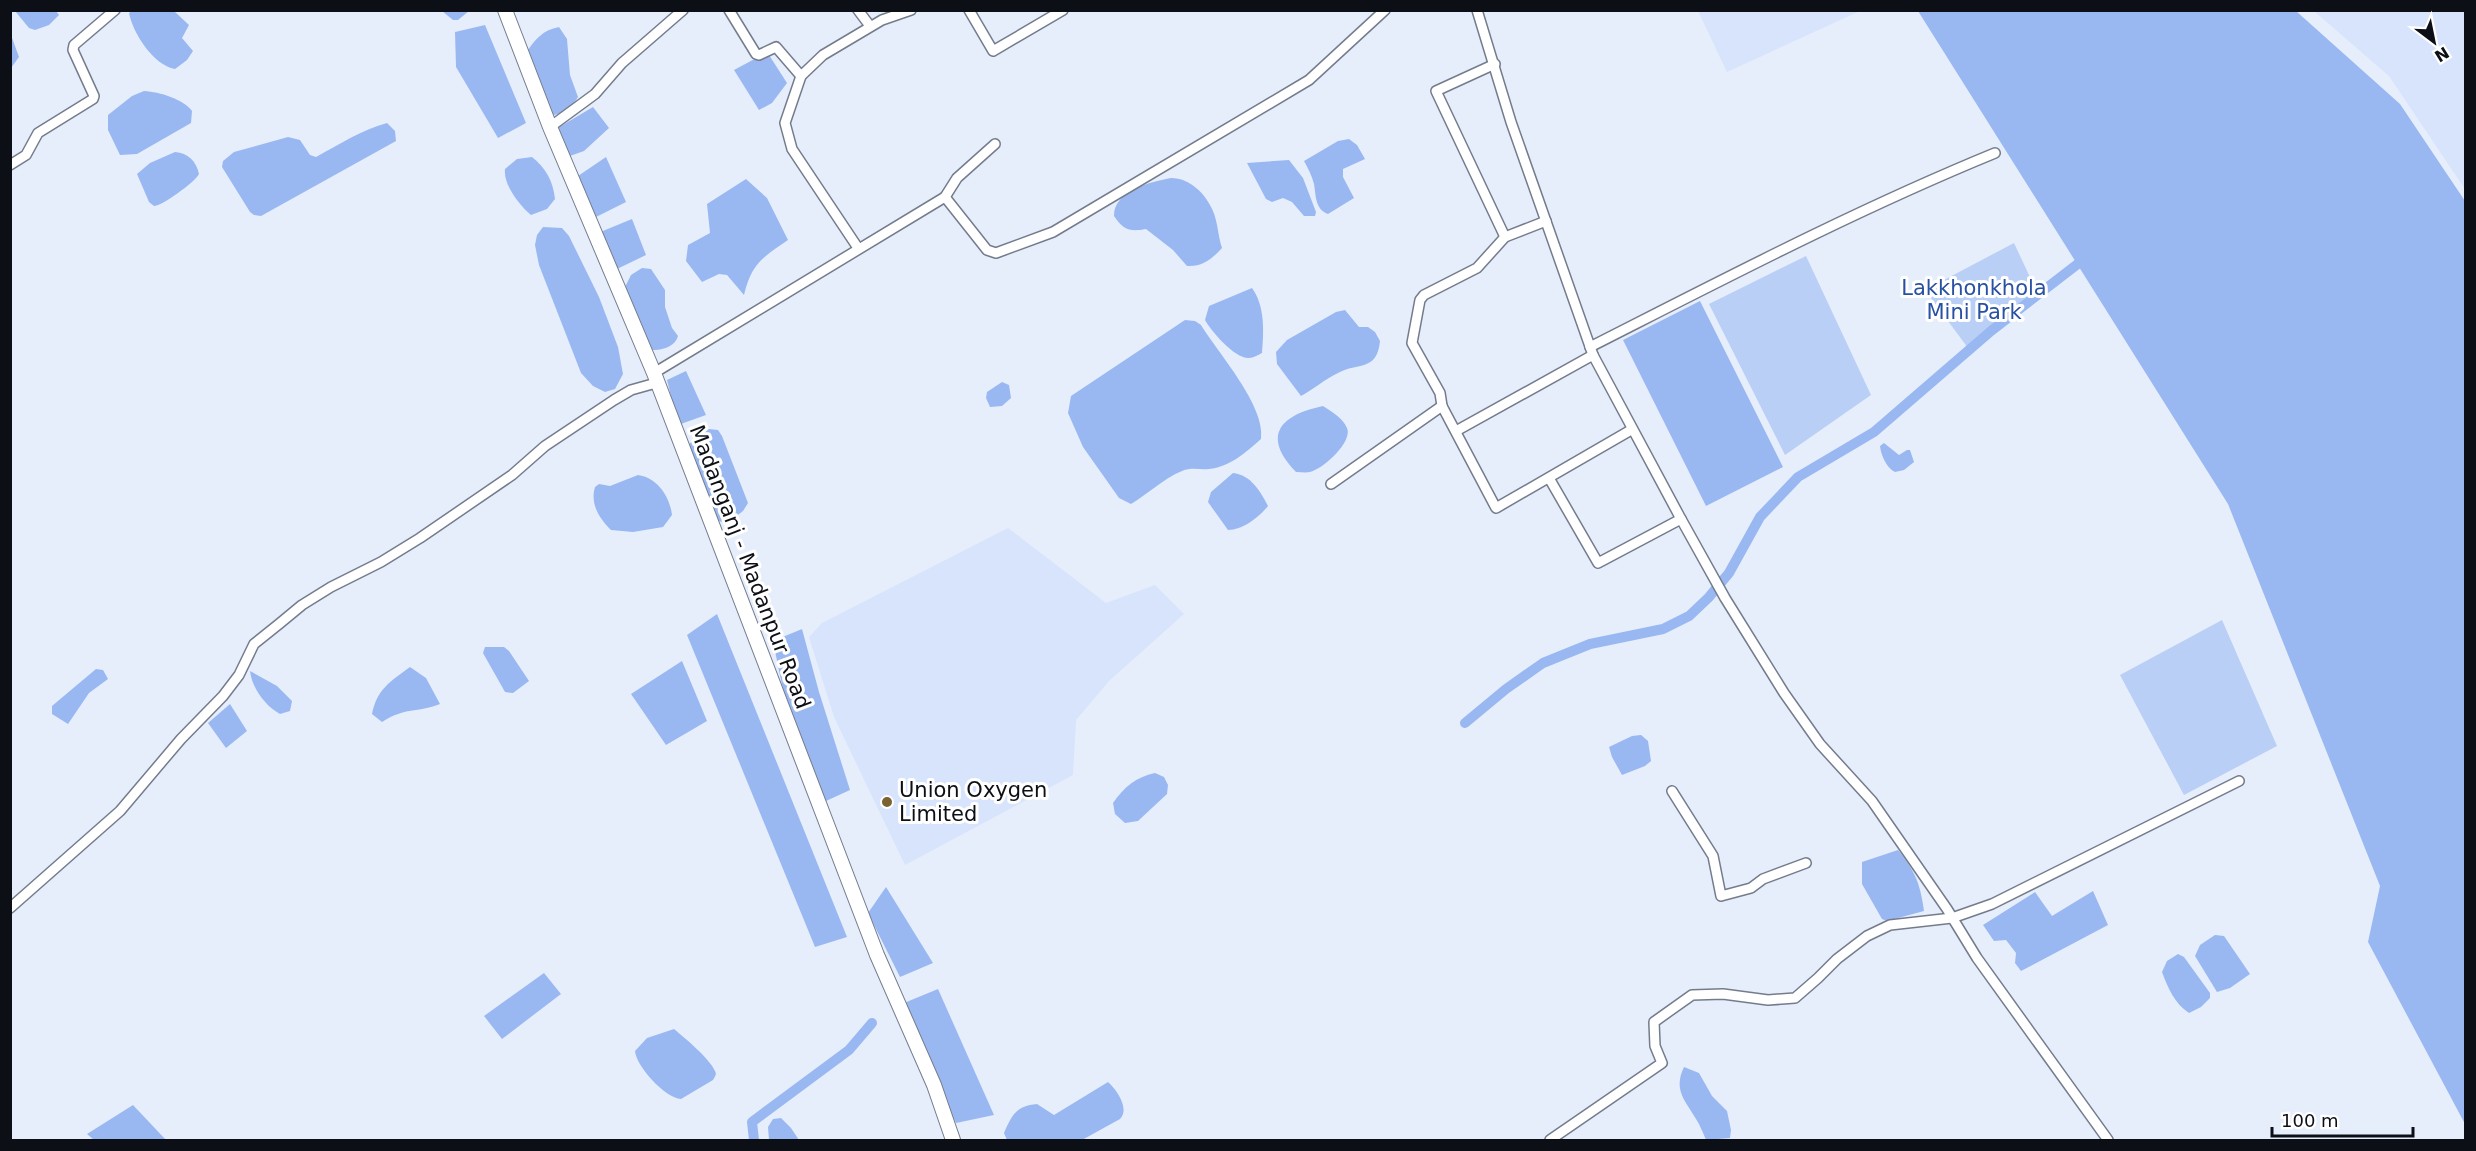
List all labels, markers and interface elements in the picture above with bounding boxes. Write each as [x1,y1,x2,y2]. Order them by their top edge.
north arrow [2404,12,2464,72]
text: N [2431,43,2452,66]
park label: Lakkhonkhola Mini Park [1901,276,2047,324]
street label: Madanganj - Madanpur Road [685,422,815,712]
place label: Union Oxygen Limited [899,778,1047,826]
marker: Union Oxygen Limited [880,795,894,809]
scale bar [2272,1100,2413,1138]
text: 100 m [2281,1110,2339,1131]

